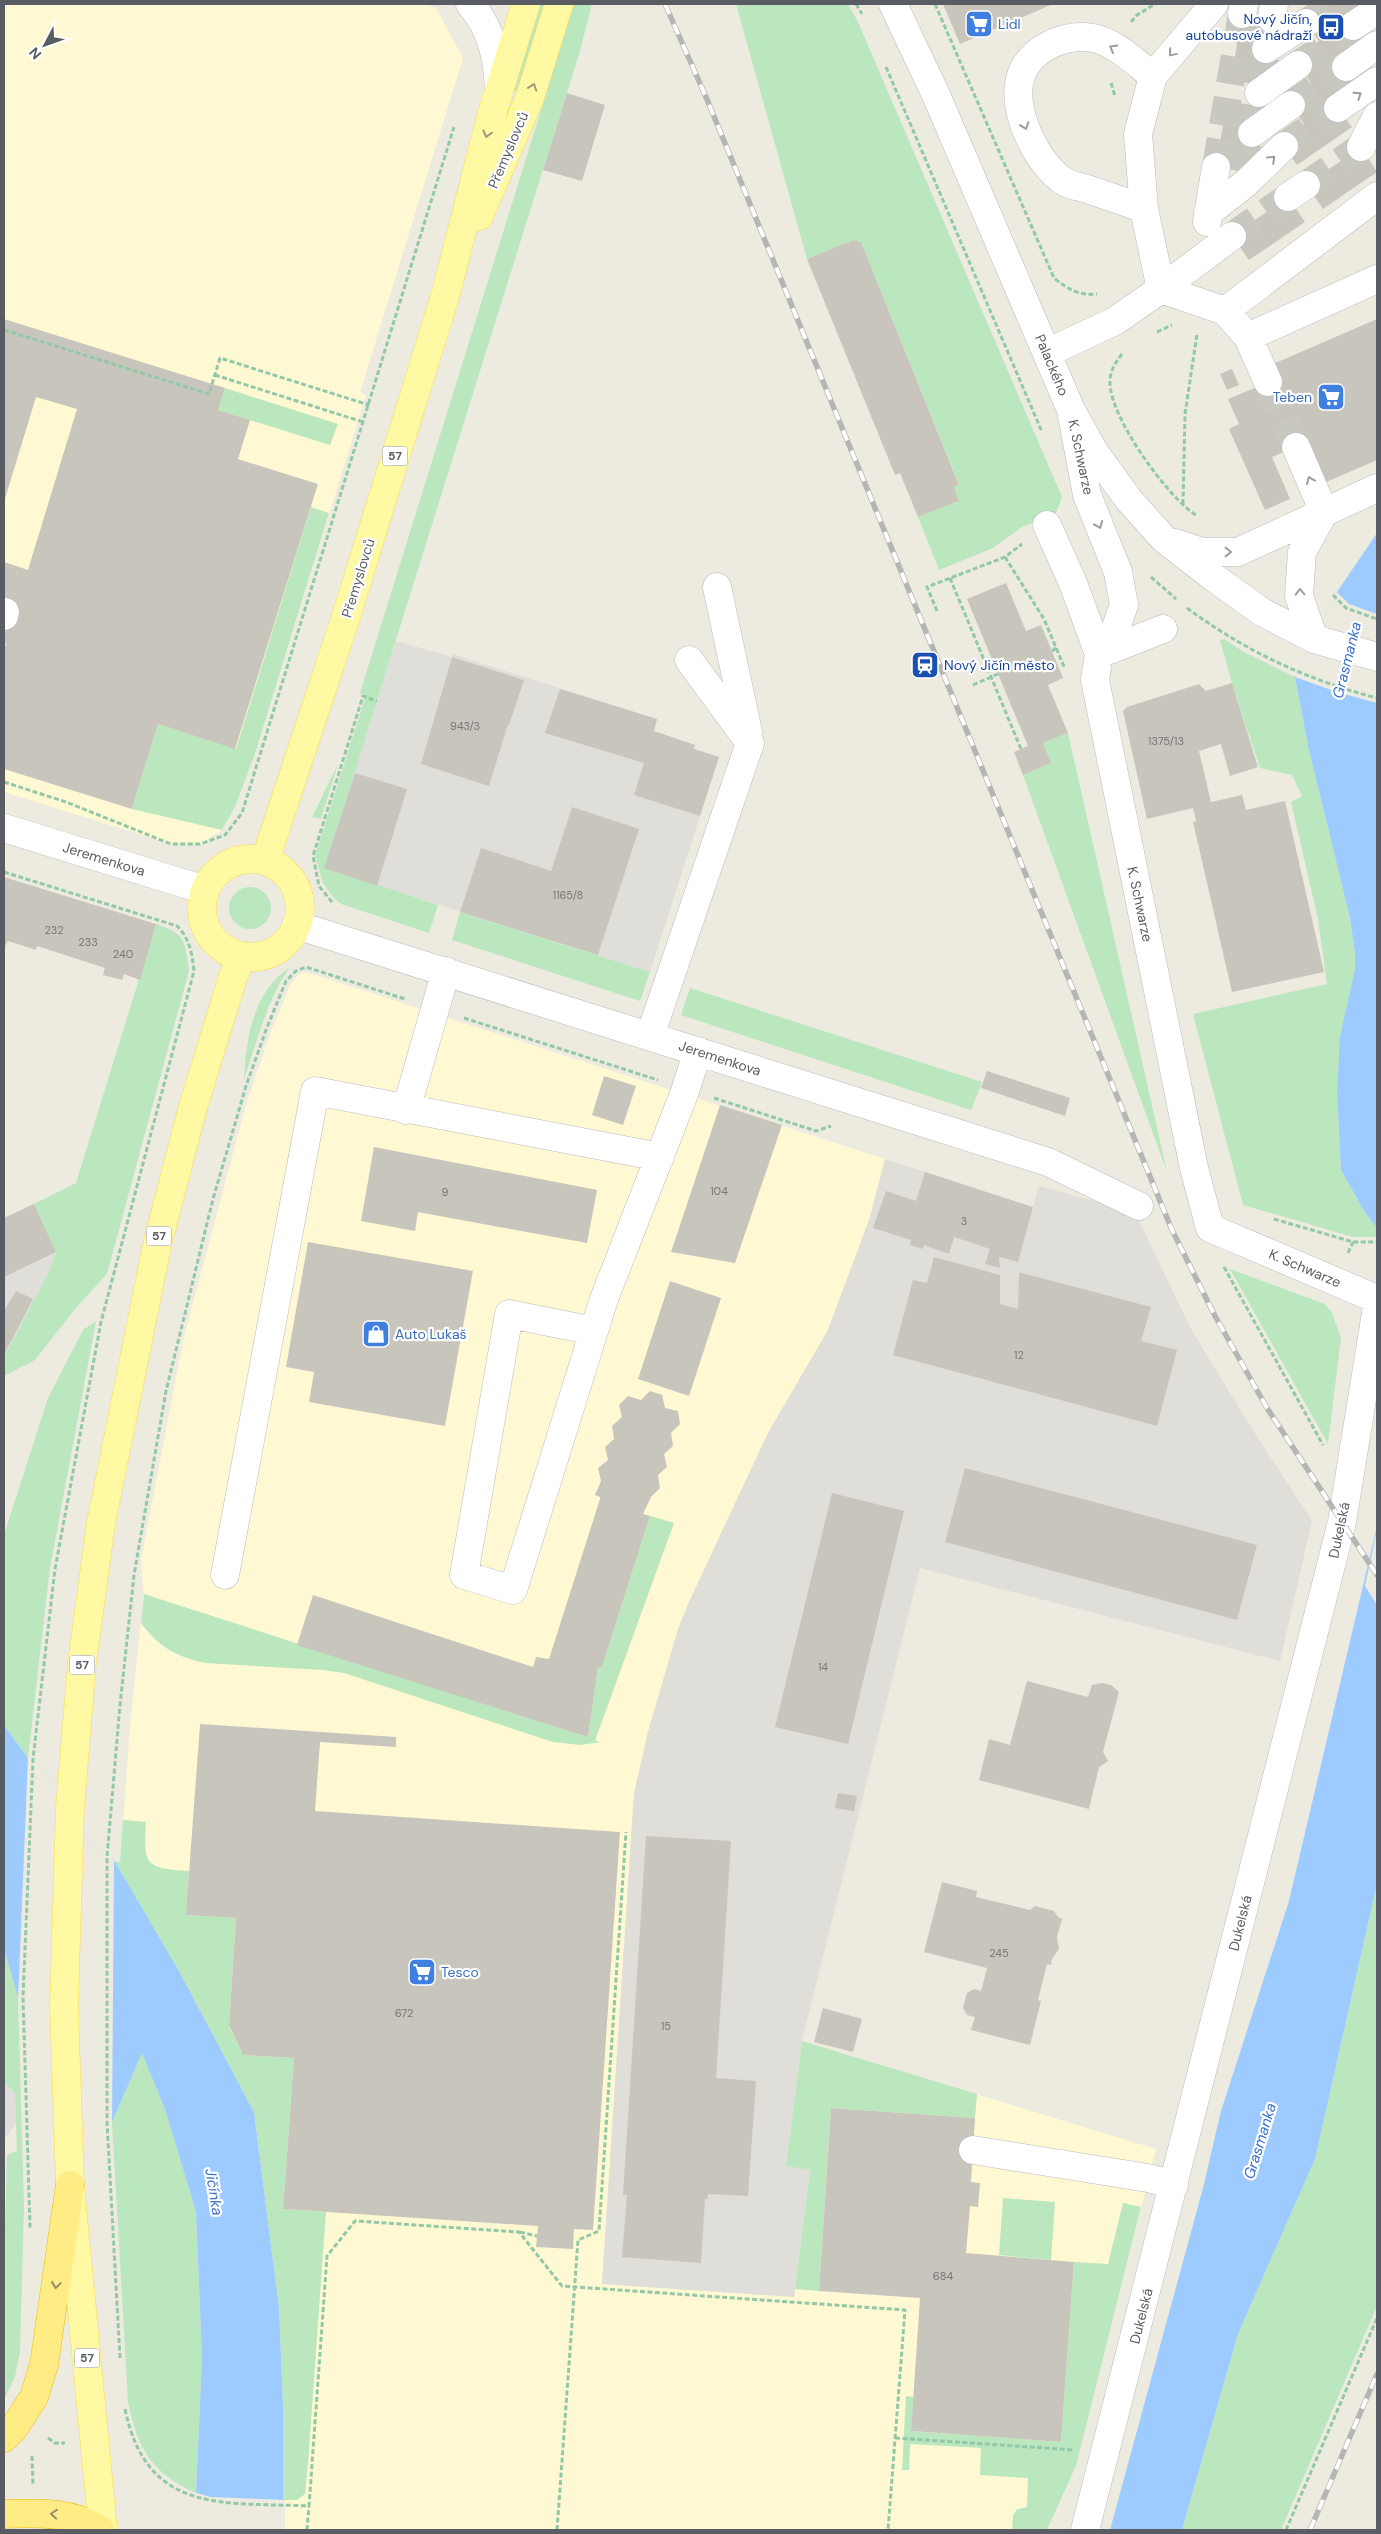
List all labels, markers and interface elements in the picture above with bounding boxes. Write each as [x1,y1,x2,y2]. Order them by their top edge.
supermarket icon: Lidl [964,9,994,39]
place label: Nový Jičín, autobusové nádraží [1186,10,1313,44]
bus stop icon: Nový Jičín, autobusové nádraží [1316,12,1346,42]
place label: Lidl [998,15,1021,33]
north arrow [20,20,70,70]
text: N [25,44,45,63]
one-way arrow [1110,44,1119,54]
one-way arrow [1170,47,1178,56]
one-way arrow [527,84,537,92]
one-way arrow [1352,92,1362,101]
street label: Přemyslovců [484,109,532,191]
one-way arrow [1020,122,1030,130]
one-way arrow [482,130,492,138]
one-way arrow [1266,156,1275,165]
street label: Palackého [1031,332,1073,398]
supermarket icon: Teben [1316,382,1346,412]
place label: Teben [1273,388,1312,406]
street label: K. Schwarze [1064,418,1098,496]
road number: 57 [382,446,408,466]
one-way arrow [1305,476,1316,485]
one-way arrow [1093,520,1103,528]
street label: Přemyslovců [337,536,379,620]
one-way arrow [1225,547,1233,557]
one-way arrow [1295,588,1306,596]
water label: Grasmanka [1328,619,1366,701]
station icon: Nový Jičín město [910,650,940,680]
place label: Nový Jičín město [944,656,1055,674]
house number: 943/3 [450,719,480,733]
house number: 1375/13 [1148,734,1184,748]
street label: Jeremenkova [61,838,147,880]
street label: K. Schwarze [1123,865,1157,943]
house number: 1165/8 [553,888,583,902]
house number: 232 [44,923,64,937]
house number: 233 [78,935,98,949]
house number: 240 [113,947,133,961]
street label: Jeremenkova [677,1036,763,1080]
house number: 104 [710,1184,728,1198]
house number: 9 [442,1185,449,1199]
house number: 3 [961,1214,967,1228]
road number: 57 [146,1226,172,1246]
street label: K. Schwarze [1266,1245,1344,1291]
shop icon: Auto Lukaš [361,1319,391,1349]
place label: Auto Lukaš [395,1325,467,1343]
house number: 12 [1014,1348,1024,1362]
street label: Dukelská [1324,1500,1354,1560]
road number: 57 [70,1656,94,1674]
house number: 14 [818,1660,828,1674]
street label: Dukelská [1224,1893,1256,1953]
house number: 245 [989,1946,1009,1960]
supermarket icon: Tesco [407,1957,437,1987]
place label: Tesco [441,1963,479,1981]
house number: 672 [395,2006,413,2020]
house number: 15 [661,2019,671,2033]
water label: Grasmanka [1239,2100,1281,2182]
water label: Jičínka [200,2167,228,2217]
house number: 684 [933,2269,953,2283]
one-way arrow [51,2282,62,2290]
street label: Dukelská [1125,2286,1157,2346]
road number: 57 [74,2348,100,2368]
one-way arrow [50,2509,58,2520]

